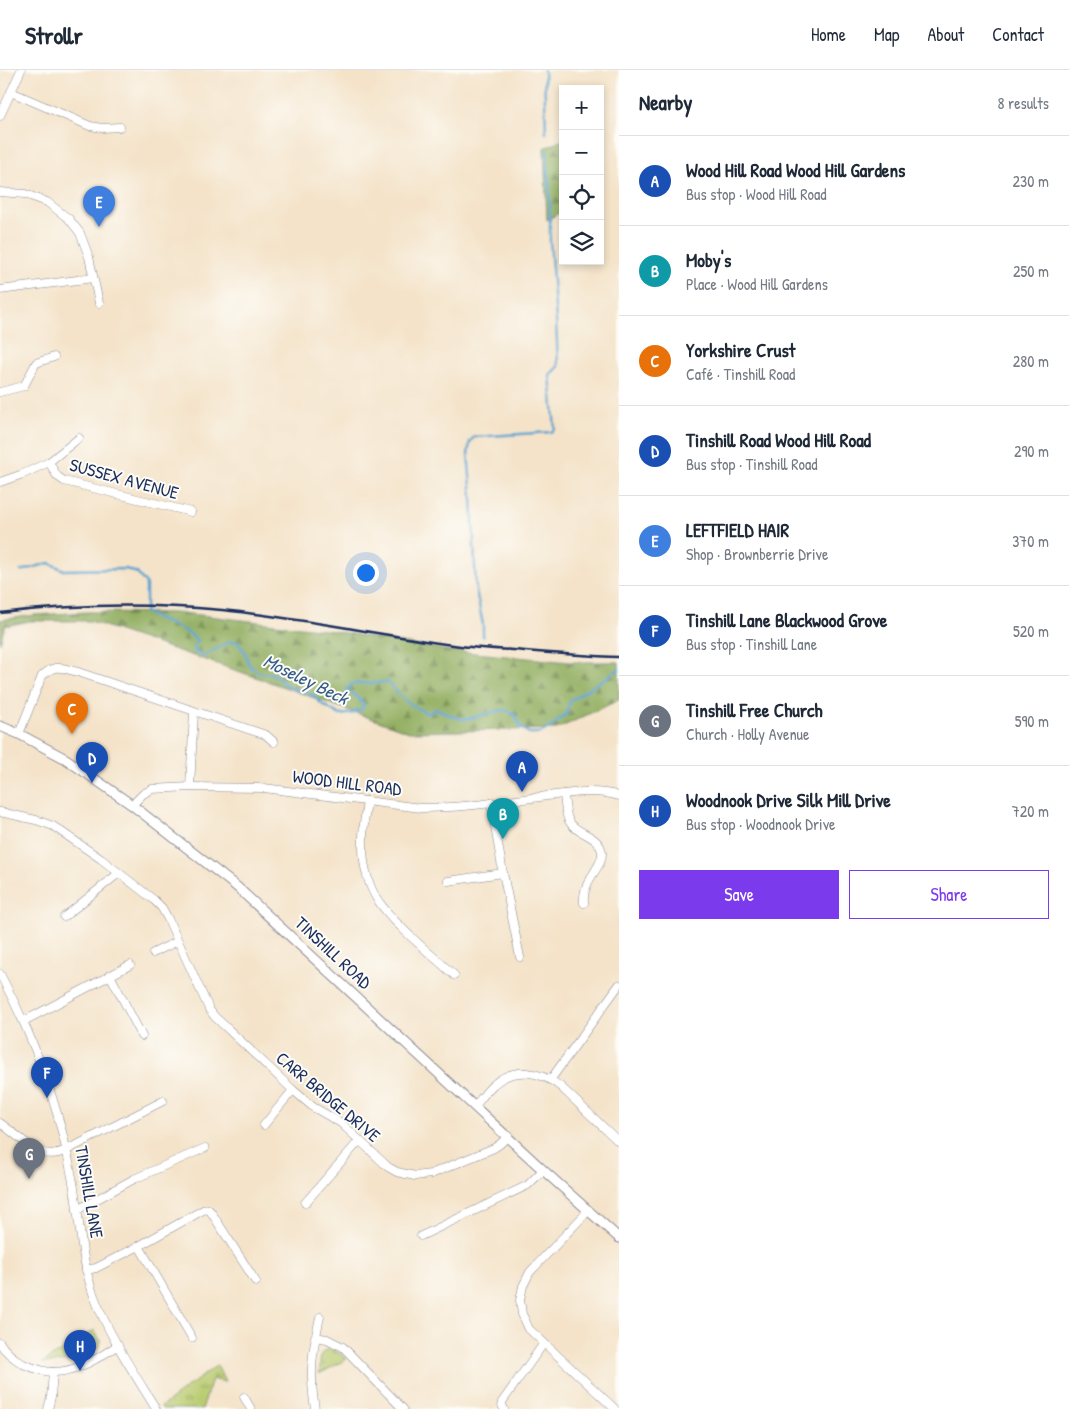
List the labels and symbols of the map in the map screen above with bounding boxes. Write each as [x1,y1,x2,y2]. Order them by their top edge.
pin: E [83,186,115,227]
street label: SUSSEX AVENUE [67,452,181,505]
your location [353,560,379,586]
water label: Moseley Beck [259,647,355,712]
pin: C [56,693,88,734]
pin: D [76,742,108,783]
pin: A [506,751,538,792]
street label: WOOD HILL ROAD [291,763,403,802]
pin: B [487,798,519,839]
street label: TINSHILL ROAD [290,911,377,995]
street label: CARR BRIDGE DRIVE [271,1046,386,1148]
pin: F [31,1057,63,1098]
pin: G [13,1138,45,1179]
street label: TINSHILL LANE [69,1144,110,1240]
pin: H [64,1330,96,1371]

